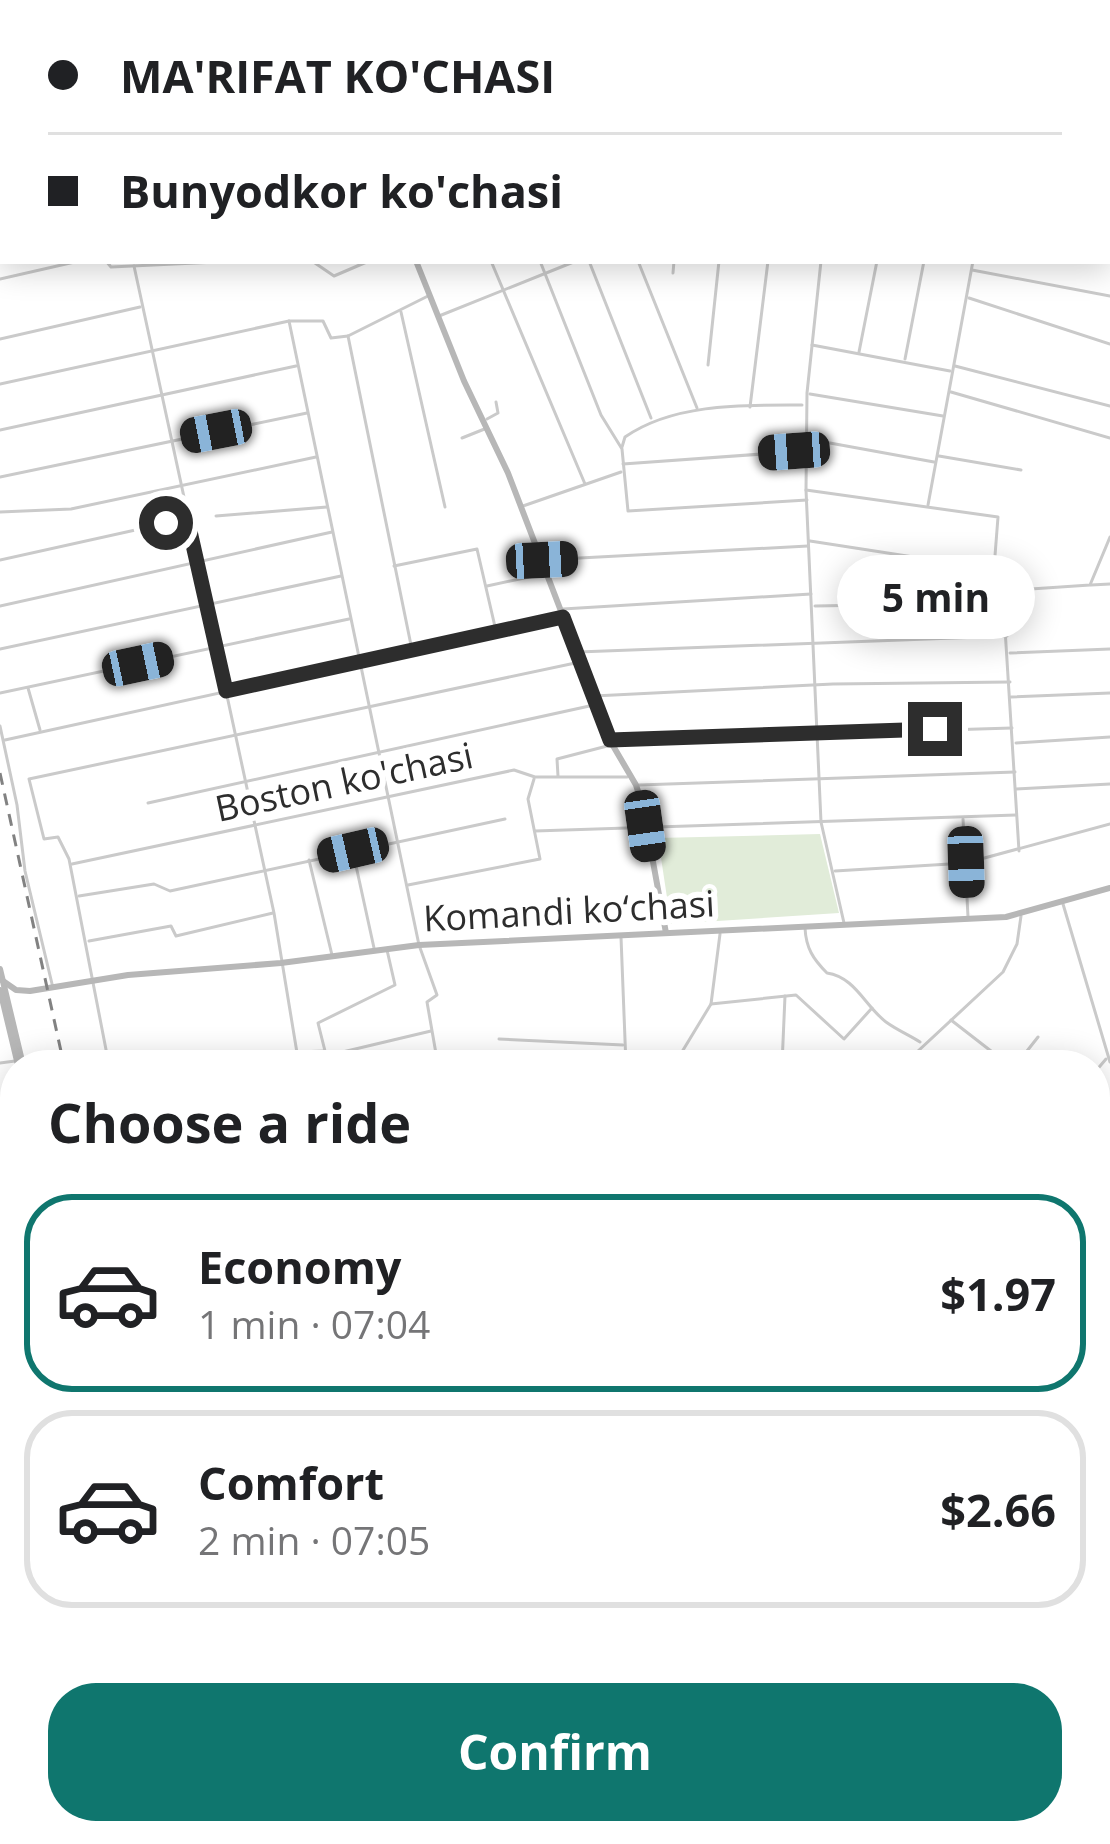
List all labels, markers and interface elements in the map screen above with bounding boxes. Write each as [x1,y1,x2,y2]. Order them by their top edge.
text: MA'RIFAT KO'CHASI [120,45,555,106]
text: Bunyodkor ko'chasi [120,160,563,221]
car [177,406,255,456]
car [757,431,831,471]
route start [139,496,193,550]
car [505,540,579,580]
callout: 5 min [836,555,1034,639]
text: 5 min [882,570,990,623]
car [99,639,177,689]
route end [908,702,962,756]
street label: Boston ko'chasi [211,730,477,833]
car [622,788,668,864]
car [314,824,392,876]
car [947,825,985,899]
street label: Komandi ko‘chasi [422,878,716,943]
text: Choose a ride [48,1085,411,1159]
text: Economy [198,1236,401,1297]
icon: car [54,1239,162,1347]
text: $1.97 [940,1263,1056,1324]
text: 1 min · 07:04 [198,1297,430,1350]
text: Comfort [198,1452,384,1513]
icon: car [54,1455,162,1563]
text: $2.66 [940,1479,1056,1540]
text: 2 min · 07:05 [198,1513,430,1566]
button: Confirm [48,1683,1062,1821]

